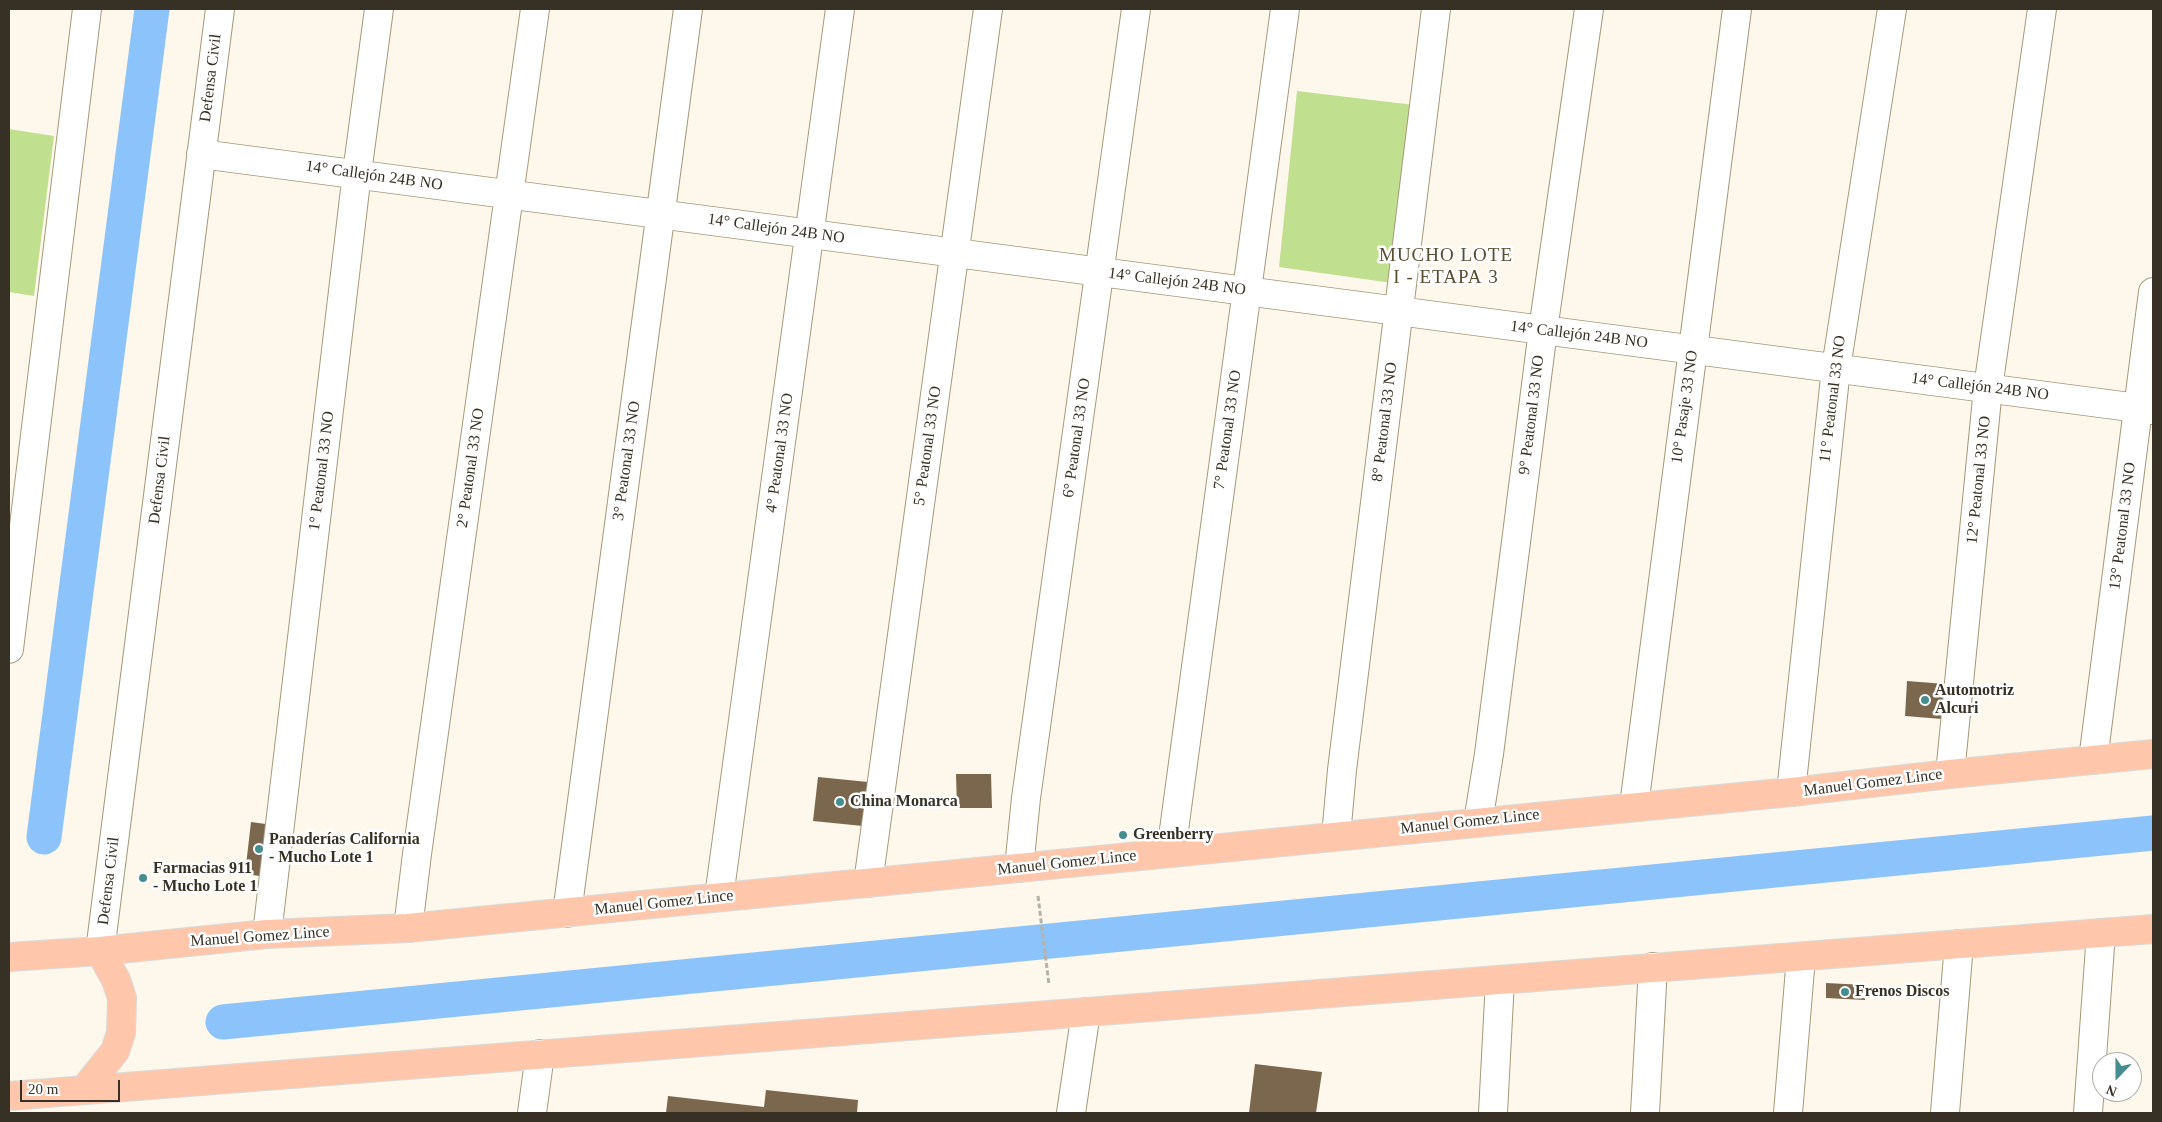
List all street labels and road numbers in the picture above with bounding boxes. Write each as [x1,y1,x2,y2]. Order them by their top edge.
street label: Defensa Civil [196,33,226,123]
street label: 14° Callejón 24B NO [304,157,444,195]
street label: 14° Callejón 24B NO [706,210,846,248]
street label: 14° Callejón 24B NO [1107,264,1247,300]
street label: 14° Callejón 24B NO [1509,317,1649,353]
street label: 11° Peatonal 33 NO [1816,334,1850,464]
street label: 10° Pasaje 33 NO [1668,349,1702,465]
street label: 9° Peatonal 33 NO [1515,354,1549,476]
street label: 8° Peatonal 33 NO [1368,361,1402,483]
street label: 7° Peatonal 33 NO [1210,369,1246,491]
street label: 14° Callejón 24B NO [1910,369,2050,405]
street label: 6° Peatonal 33 NO [1059,377,1095,499]
street label: 5° Peatonal 33 NO [910,385,946,507]
street label: 4° Peatonal 33 NO [762,392,798,514]
street label: 3° Peatonal 33 NO [609,400,645,522]
street label: 2° Peatonal 33 NO [453,407,489,529]
street label: 1° Peatonal 33 NO [305,410,339,532]
street label: 12° Peatonal 33 NO [1963,415,1995,545]
street label: Defensa Civil [145,435,175,525]
street label: 13° Peatonal 33 NO [2106,461,2140,591]
street label: Manuel Gomez Lince [1803,765,1943,801]
street label: Manuel Gomez Lince [1400,805,1540,839]
street label: Defensa Civil [94,836,124,926]
street label: Manuel Gomez Lince [997,846,1137,880]
street label: Manuel Gomez Lince [594,886,734,920]
street label: Manuel Gomez Lince [190,923,330,951]

